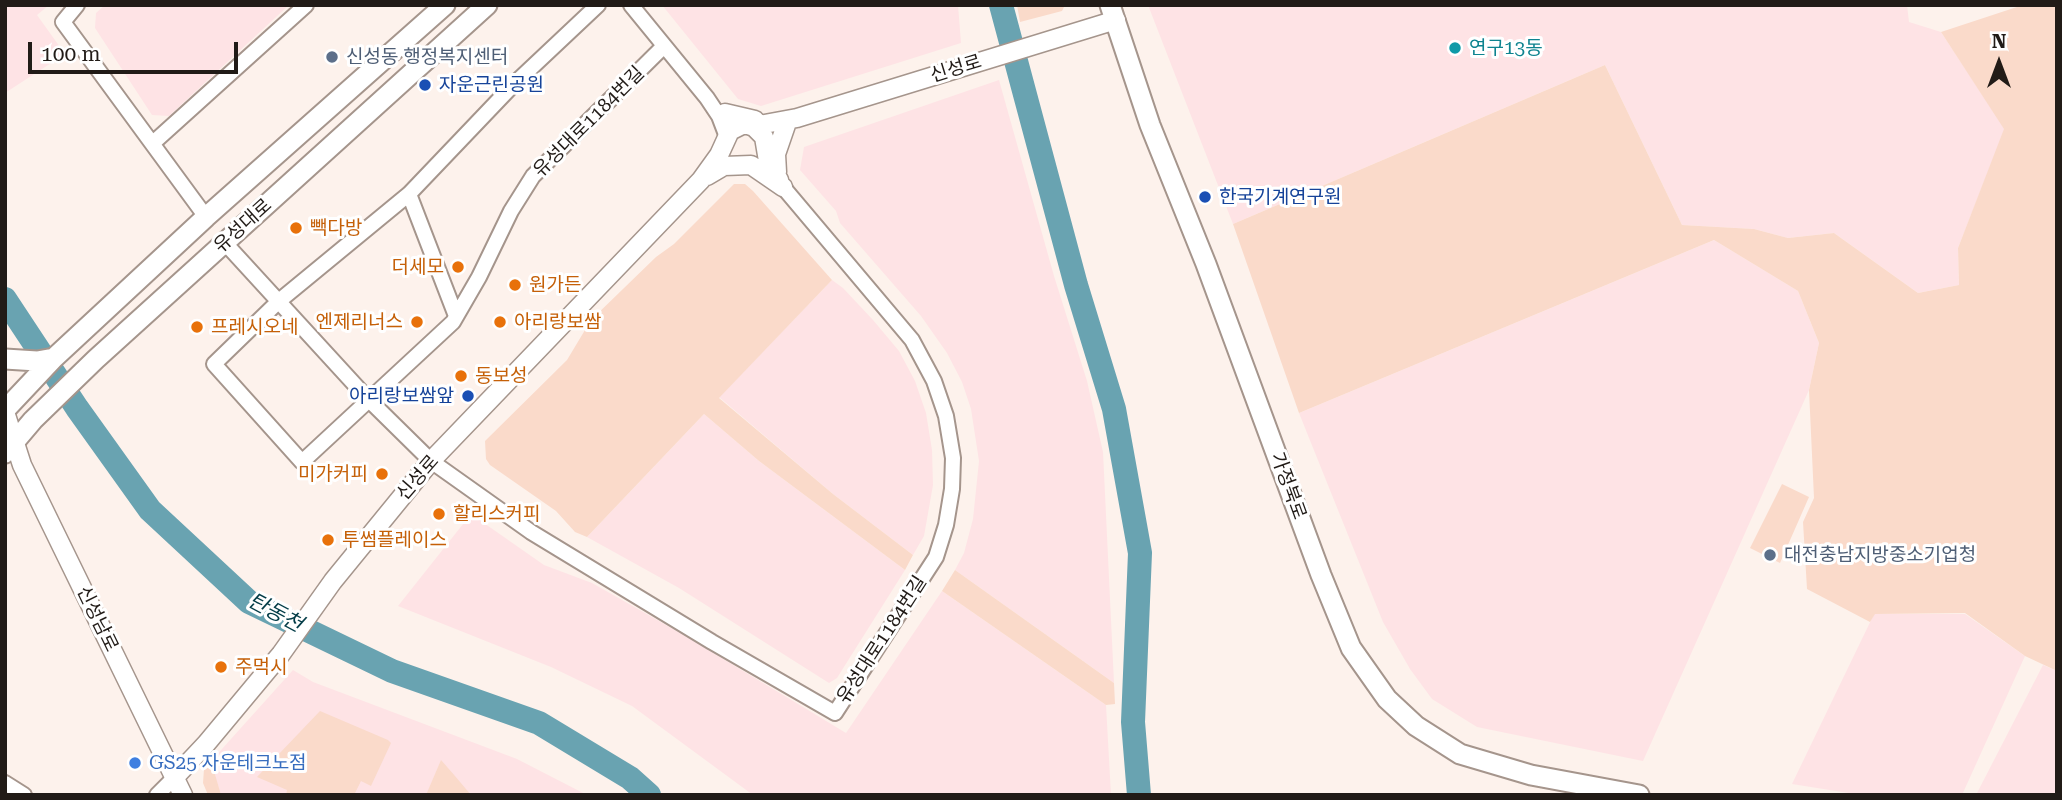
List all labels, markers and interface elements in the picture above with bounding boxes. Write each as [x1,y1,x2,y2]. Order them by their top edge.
scale bar [32,28,242,72]
north arrow [1964,28,2034,98]
text: N [1992,30,2006,53]
place label: 연구13동 [1469,37,1543,59]
marker: 연구13동 [1447,40,1463,56]
text: 100 m [41,42,101,66]
place label: 신성동 행정복지센터 [346,46,508,68]
marker: 신성동 행정복지센터 [324,49,340,65]
street label: 신성로 [928,50,984,88]
street label: 유성대로1184번길 [529,62,649,182]
place label: 자운근린공원 [439,74,544,96]
marker: 자운근린공원 [417,77,433,93]
place label: 한국기계연구원 [1219,186,1341,208]
marker: 한국기계연구원 [1197,189,1213,205]
street label: 유성대로 [209,194,277,258]
place label: 빽다방 [310,217,362,239]
marker: 빽다방 [288,220,304,236]
place label: 더세모 [392,256,444,278]
marker: 더세모 [450,259,466,275]
place label: 원가든 [529,274,581,296]
marker: 원가든 [507,277,523,293]
place label: 엔제리너스 [316,311,403,333]
place label: 아리랑보쌈 [514,311,601,333]
marker: 엔제리너스 [409,314,425,330]
marker: 아리랑보쌈 [492,314,508,330]
place label: 프레시오네 [211,316,298,338]
marker: 프레시오네 [189,319,205,335]
place label: 동보성 [475,365,527,387]
marker: 동보성 [453,368,469,384]
place label: 아리랑보쌈앞 [349,385,454,407]
marker: 아리랑보쌈앞 [460,388,476,404]
street label: 가정북로 [1265,449,1311,523]
street label: 신성로 [392,451,444,505]
place label: 미가커피 [298,463,368,485]
marker: 미가커피 [374,466,390,482]
place label: 할리스커피 [453,503,540,525]
marker: 할리스커피 [431,506,447,522]
place label: 투썸플레이스 [342,529,447,551]
marker: 투썸플레이스 [320,532,336,548]
place label: 대전충남지방중소기업청 [1784,544,1976,566]
marker: 대전충남지방중소기업청 [1762,547,1778,563]
street label: 유성대로1184번길 [832,572,932,708]
street label: 신성남로 [71,583,123,655]
water label: 탄동천 [243,588,307,638]
place label: 주먹시 [235,656,287,678]
marker: 주먹시 [213,659,229,675]
place label: GS25 자운테크노점 [149,752,307,774]
marker: GS25 자운테크노점 [127,755,143,771]

